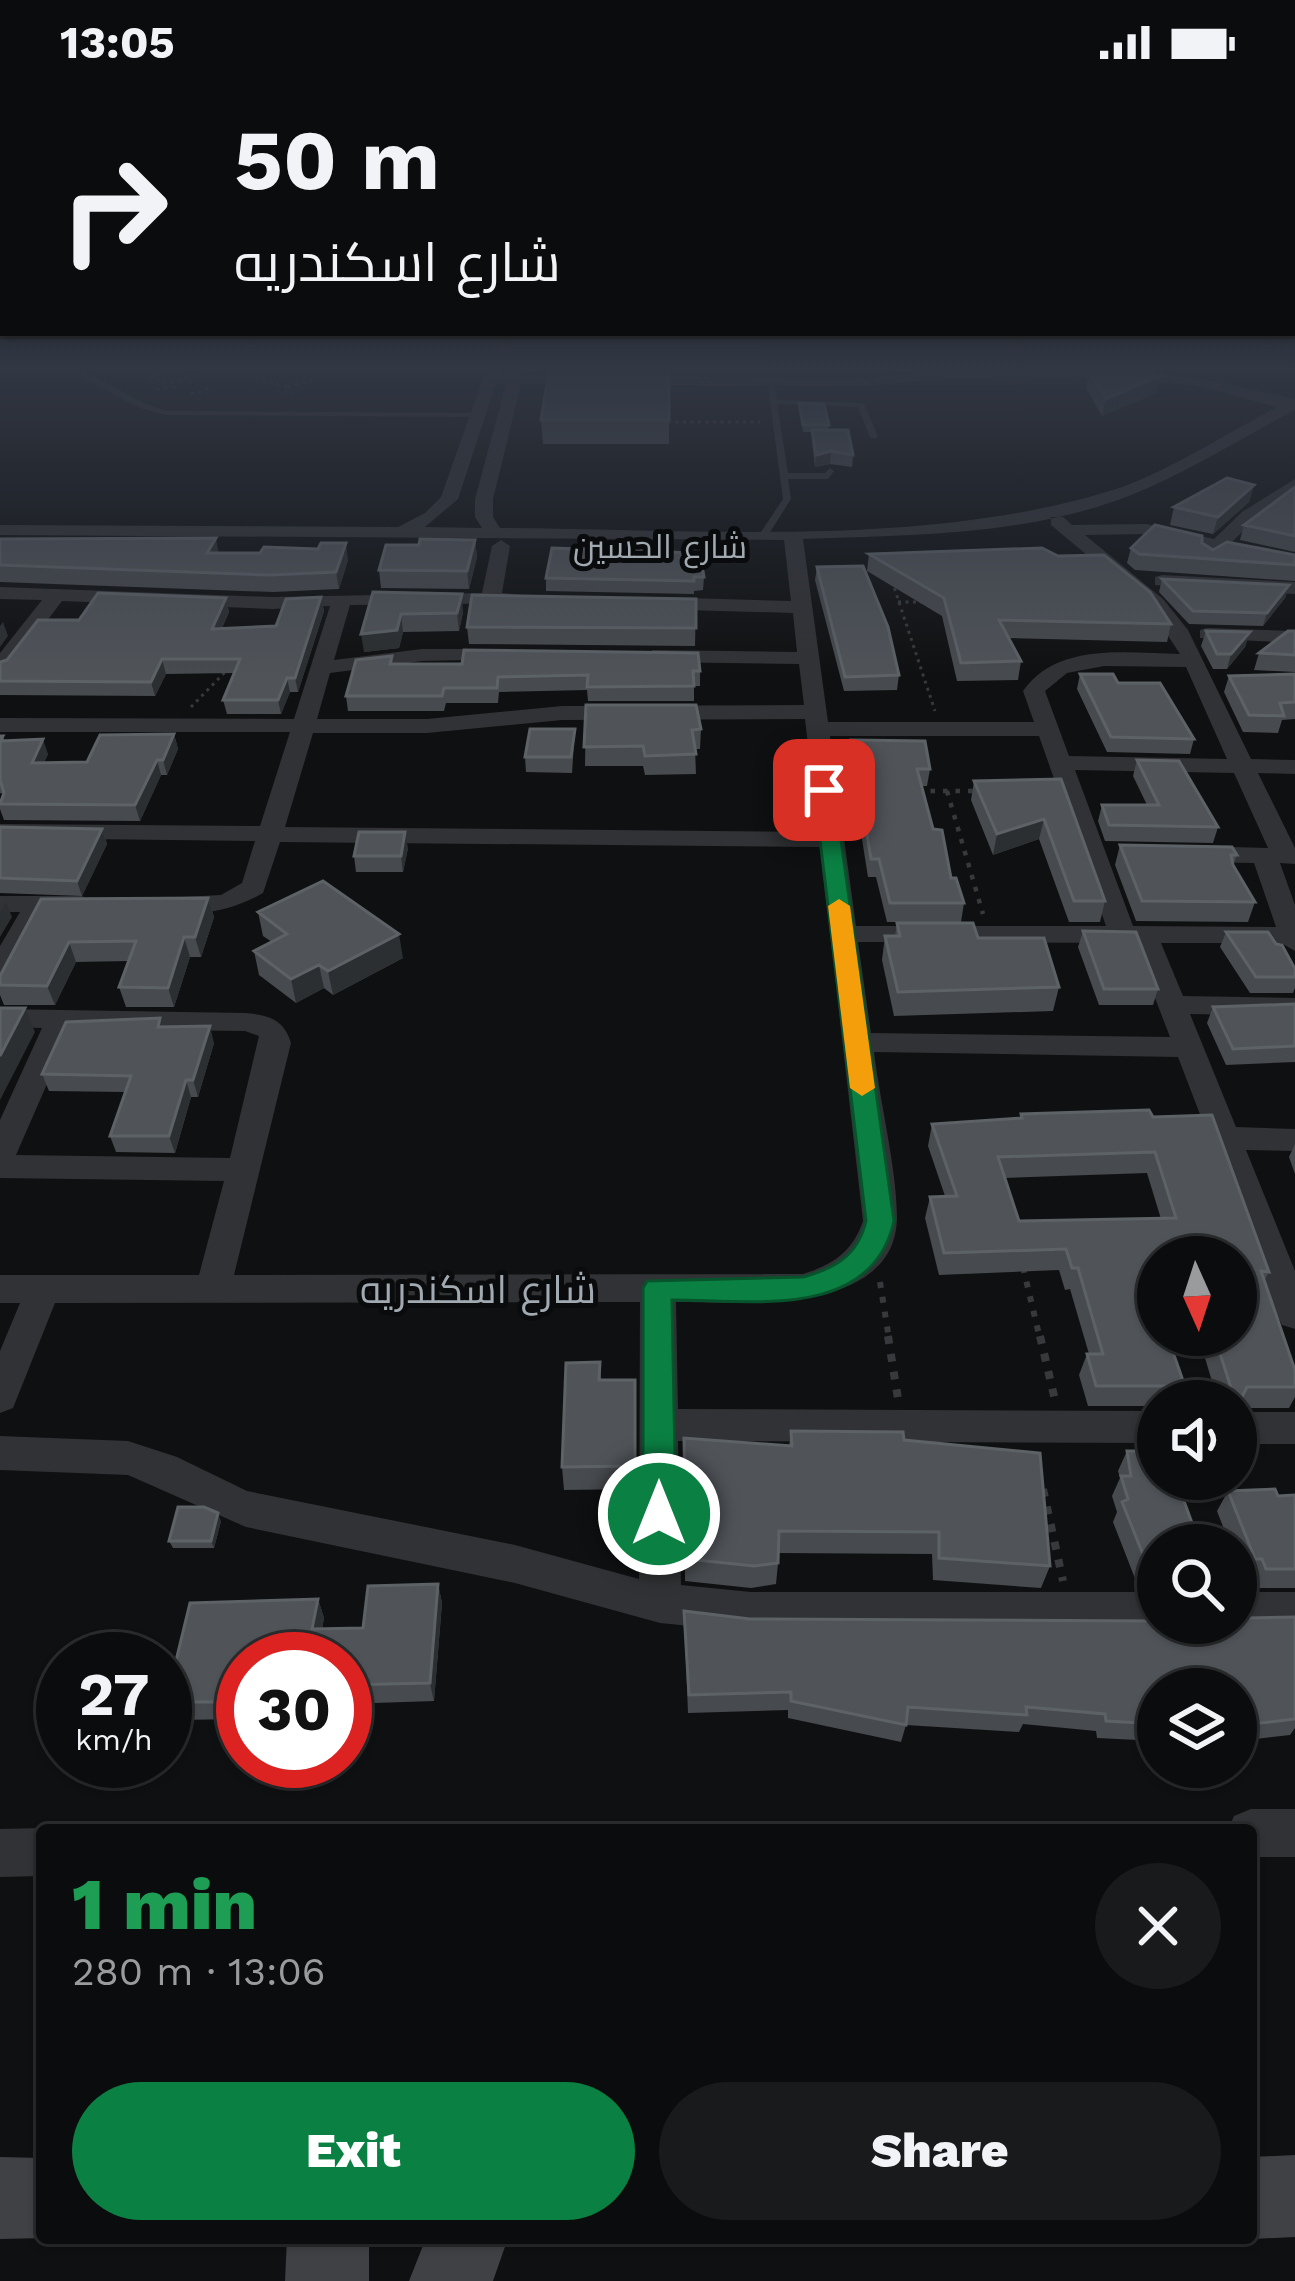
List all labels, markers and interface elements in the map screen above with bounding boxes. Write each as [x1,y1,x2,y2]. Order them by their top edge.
text: 13:05 [60,16,175,69]
text: 50 m [234,111,440,209]
icon: right [36,132,192,288]
text: شارع اسكندريه [234,231,561,294]
street label: شارع الحسين [573,527,747,569]
pin [773,739,875,841]
icon: arrive [791,757,857,823]
north arrow [1137,1236,1257,1356]
map controls [1137,1236,1257,1788]
street label: شارع اسكندريه [360,1267,596,1316]
button: sound [1137,1380,1257,1500]
position arrow [596,1451,722,1577]
button: search [1137,1524,1257,1644]
speed limit sign: 30 [216,1632,372,1788]
text: 27 [78,1659,150,1730]
button: layers [1137,1668,1257,1788]
text: km/h [75,1722,153,1757]
text: 1 min [72,1862,257,1946]
button: close [1095,1863,1221,1989]
text: 280 m · 13:06 [72,1949,326,1994]
button: Exit [72,2082,635,2220]
button: Share [659,2082,1221,2220]

